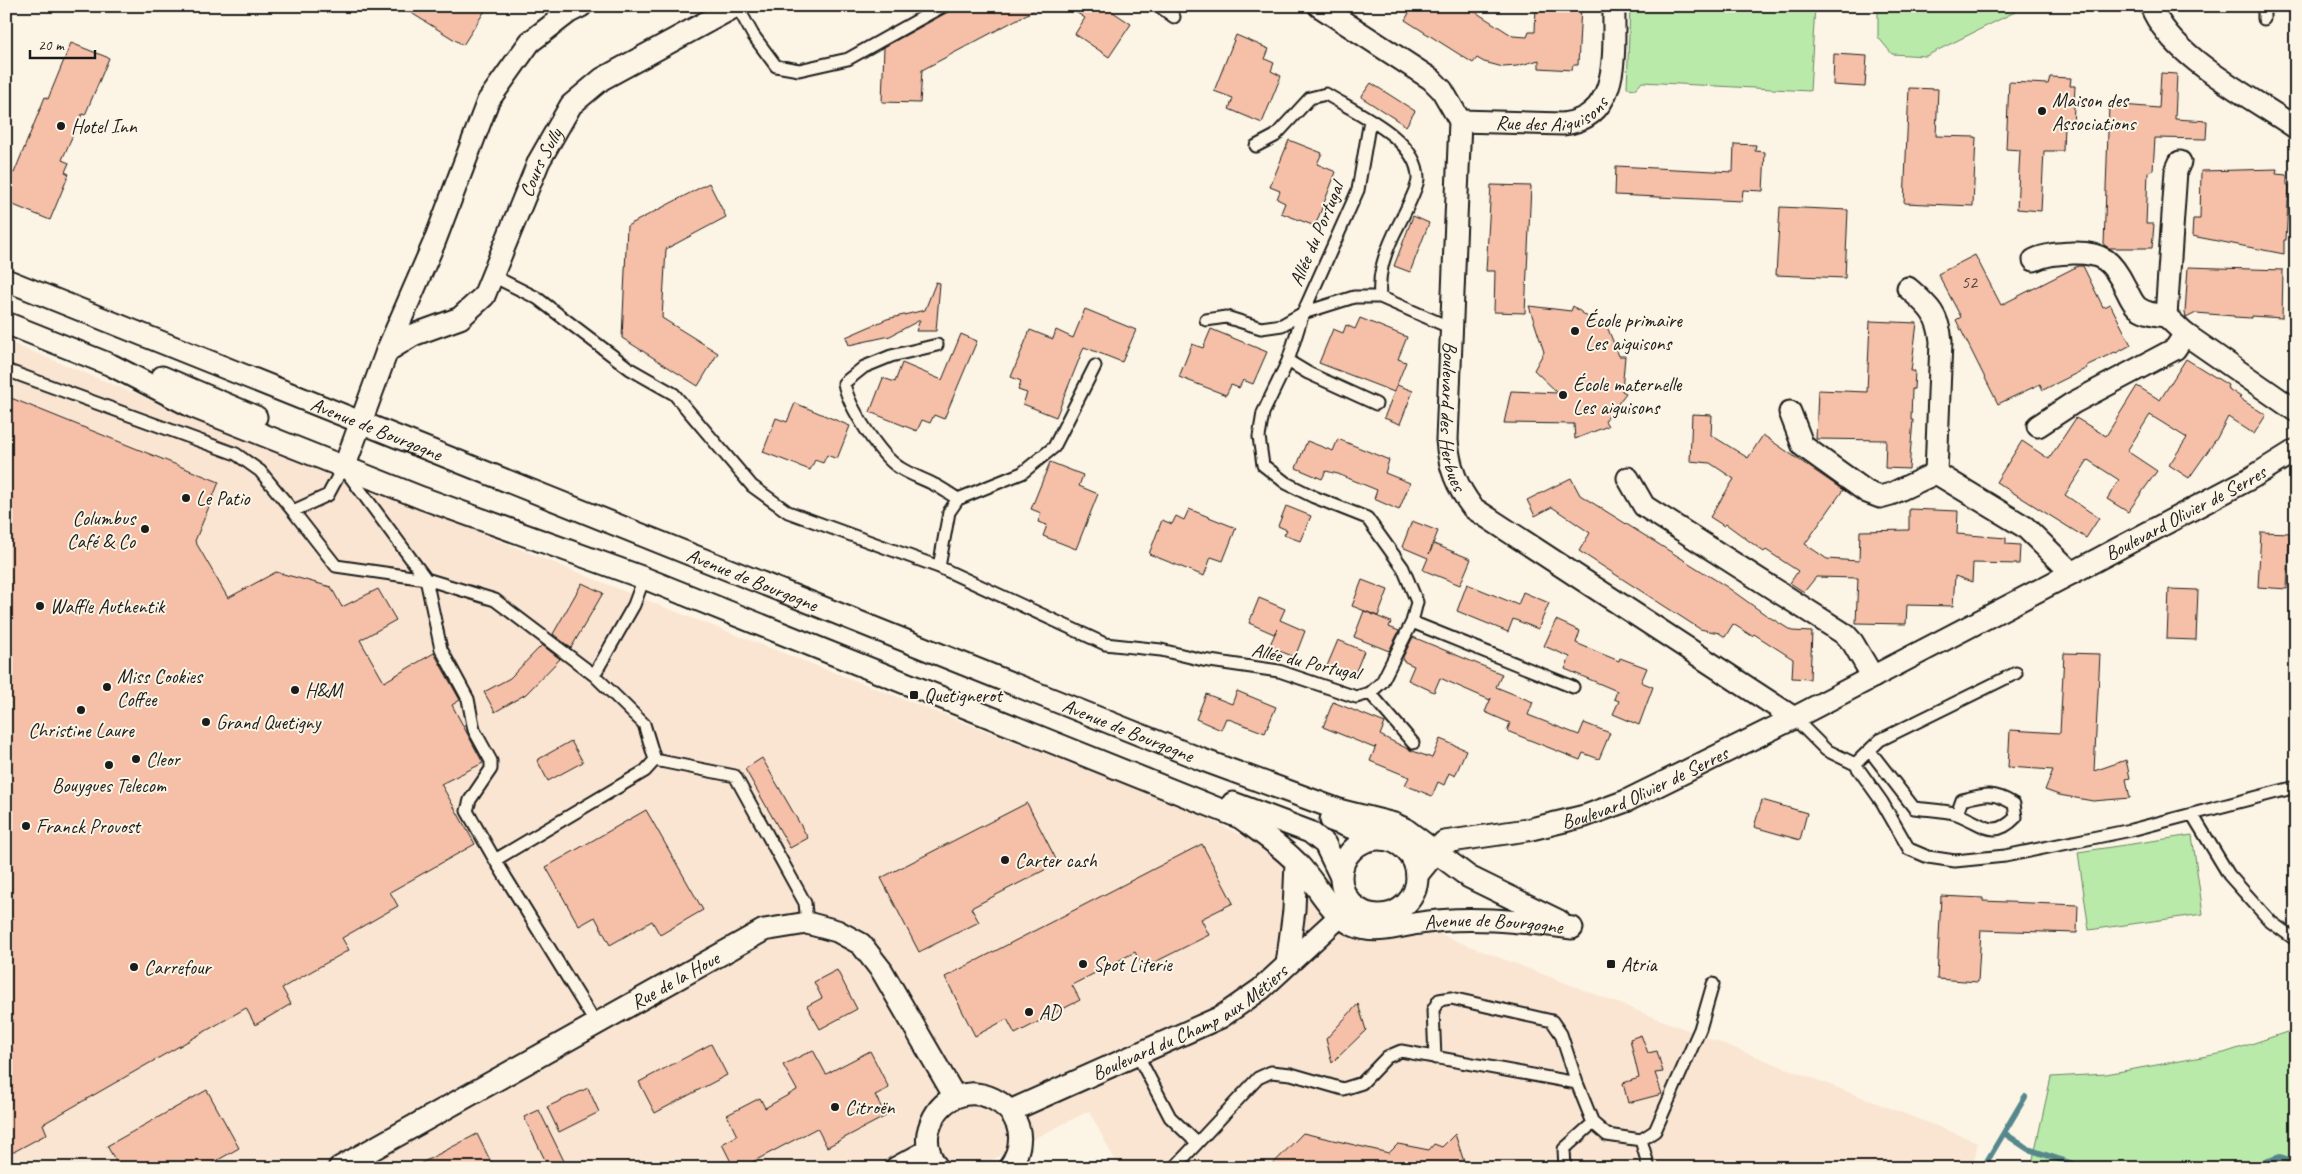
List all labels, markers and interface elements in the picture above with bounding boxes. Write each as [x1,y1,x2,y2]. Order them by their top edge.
scale bar [30,28,95,60]
text: 20 m [38,36,65,55]
place label: Maison des Associations [2052,88,2137,136]
street label: Rue des Aiguisons [1495,90,1615,137]
marker: Maison des Associations [2036,105,2048,117]
place label: Hotel Inn [71,114,138,139]
marker: Hotel Inn [55,120,67,132]
street label: Cours Sully [514,123,569,201]
street label: Allée du Portugal [1283,175,1351,290]
house number: 52 [1961,271,1979,293]
place label: École primaire Les aiguisons [1585,308,1683,356]
marker: École primaire Les aiguisons [1569,325,1581,337]
street label: Boulevard des Herbues [1434,341,1473,497]
place label: École maternelle Les aiguisons [1573,372,1683,420]
marker: École maternelle Les aiguisons [1557,389,1569,401]
street label: Avenue de Bourgogne [307,392,447,467]
street label: Boulevard Olivier de Serres [2100,459,2273,566]
place label: Le Patio [196,486,250,511]
marker: Le Patio [180,492,192,504]
place label: Columbus Café & Co [67,506,137,554]
marker: Columbus Café & Co [139,523,151,535]
street label: Avenue de Bourgogne [683,542,823,618]
place label: Waffle Authentik [50,594,166,619]
marker: Waffle Authentik [34,600,46,612]
street label: Allée du Portugal [1249,637,1366,687]
place label: Miss Cookies Coffee [117,664,204,712]
place label: H&M [305,678,344,703]
marker: Miss Cookies Coffee [101,681,113,693]
place label: Quetignerot [924,683,1004,708]
marker: H&M [289,684,301,696]
marker: Quetignerot [908,689,920,701]
street label: Avenue de Bourgogne [1059,693,1198,768]
marker: Christine Laure [75,704,87,716]
place label: Grand Quetigny [216,710,323,735]
marker: Grand Quetigny [200,716,212,728]
place label: Christine Laure [28,718,135,743]
street label: Boulevard Olivier de Serres [1559,740,1734,834]
place label: Cleor [146,747,181,772]
marker: Cleor [130,753,142,765]
marker: Bouygues Telecom [103,759,115,771]
place label: Bouygues Telecom [52,773,167,798]
place label: Franck Provost [36,814,142,839]
marker: Franck Provost [20,820,32,832]
place label: Carter cash [1015,848,1098,873]
marker: Carter cash [999,854,1011,866]
street label: Avenue de Bourgogne [1423,907,1566,940]
street label: Rue de la Houe [627,945,725,1015]
place label: Spot Literie [1093,952,1173,977]
place label: Atria [1621,952,1659,977]
place label: Carrefour [144,955,212,980]
street label: Boulevard du Champ aux Métiers [1088,957,1294,1086]
marker: Spot Literie [1077,958,1089,970]
marker: Atria [1605,958,1617,970]
marker: Carrefour [128,961,140,973]
place label: AD [1039,1000,1062,1025]
marker: AD [1023,1006,1035,1018]
place label: Citroën [845,1095,896,1120]
marker: Citroën [829,1101,841,1113]

